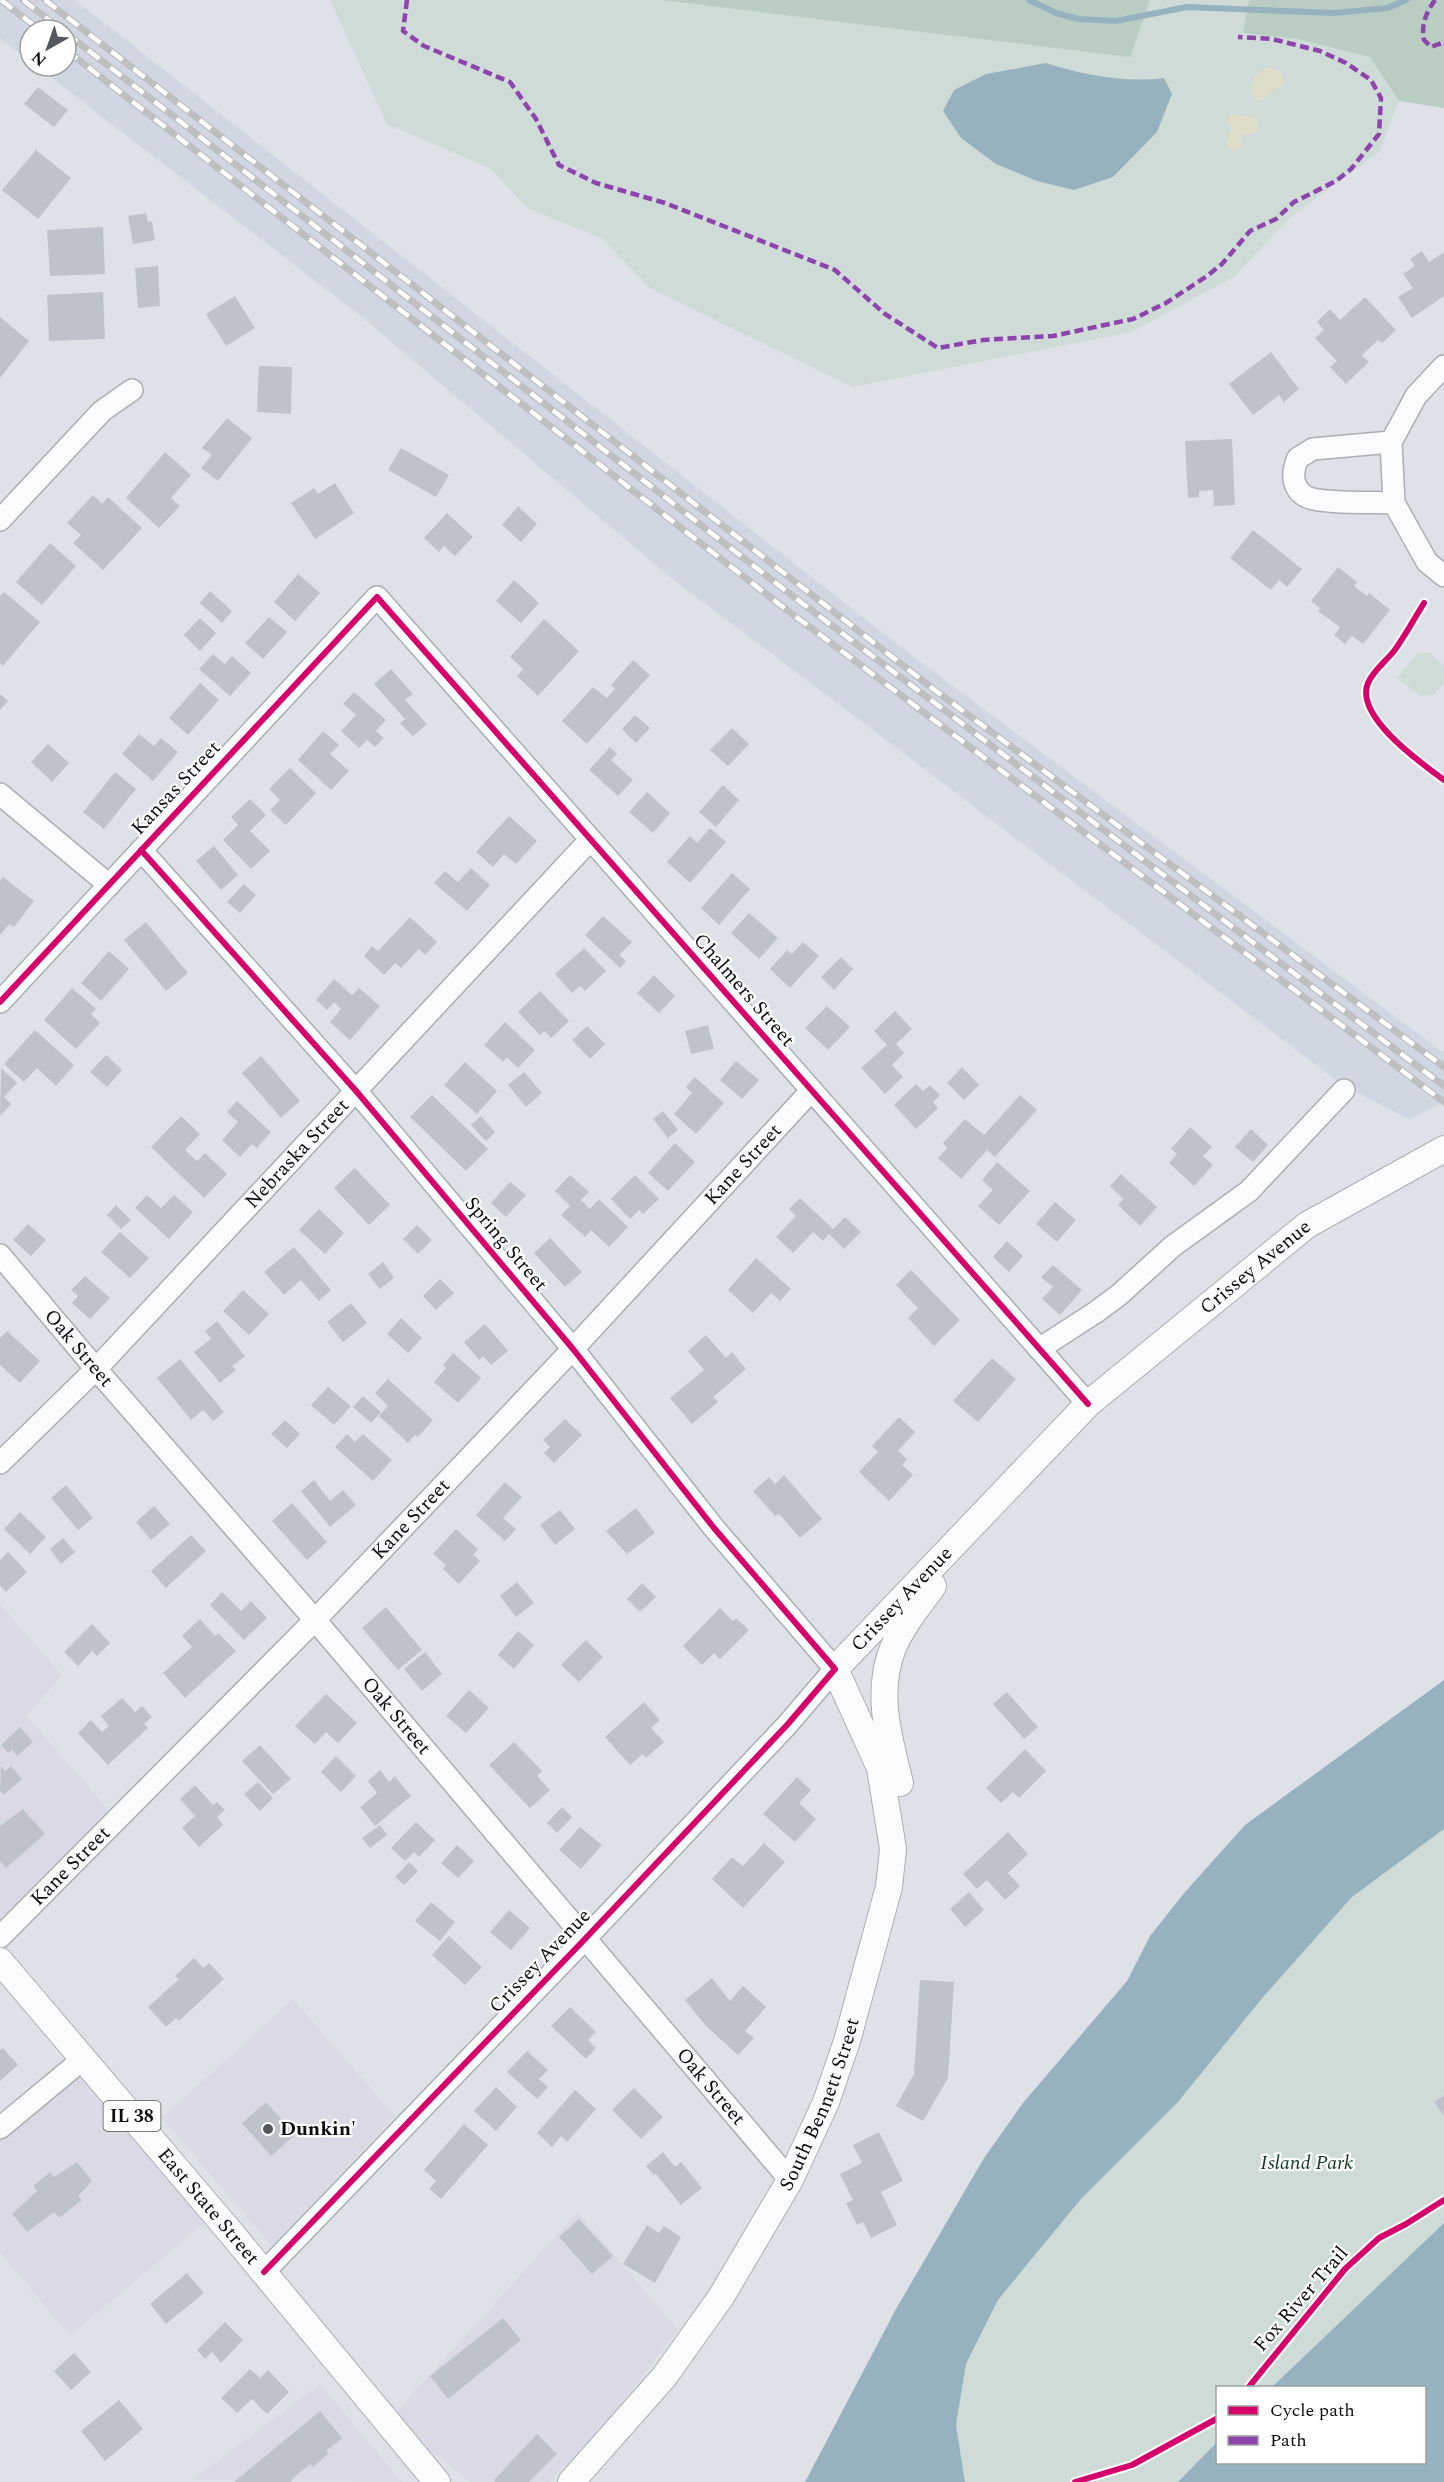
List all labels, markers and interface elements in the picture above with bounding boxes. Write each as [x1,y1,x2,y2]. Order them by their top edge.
north arrow [18,18,78,78]
text: N [26,45,52,72]
street label: Kansas Street [124,734,228,842]
street label: Chalmers Street [686,926,802,1054]
street label: Nebraska Street [238,1092,356,1216]
street label: Kane Street [697,1117,789,1212]
street label: Spring Street [457,1190,555,1298]
street label: Crissey Avenue [1193,1212,1318,1322]
street label: Oak Street [37,1303,121,1394]
street label: Kane Street [365,1472,457,1567]
street label: Crissey Avenue [844,1539,960,1659]
street label: Oak Street [354,1670,438,1762]
street label: Kane Street [24,1819,117,1913]
street label: Crissey Avenue [482,1902,598,2020]
street label: South Bennett Street [772,2014,868,2197]
street label: Oak Street [669,2041,753,2132]
road number: IL 38 [104,2101,160,2131]
place label: Dunkin' [280,2114,356,2144]
marker: Dunkin' [261,2122,275,2136]
street label: East State Street [150,2141,267,2272]
park label: Island Park [1261,2148,1354,2178]
street label: Fox River Trail [1246,2239,1356,2359]
legend [1216,2386,1426,2464]
text: Cycle path [1270,2397,1355,2424]
text: Path [1270,2427,1307,2454]

